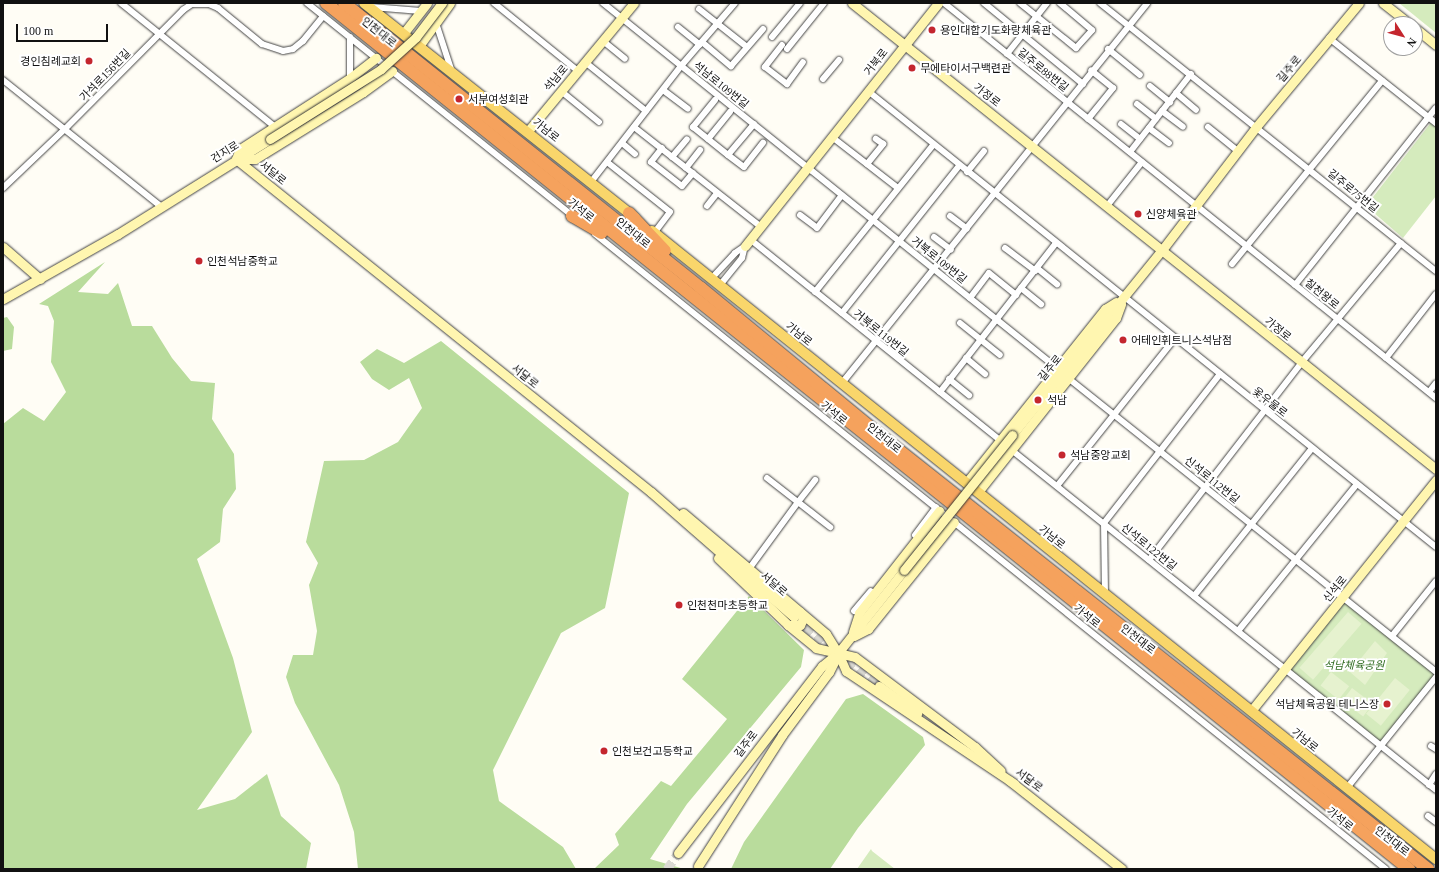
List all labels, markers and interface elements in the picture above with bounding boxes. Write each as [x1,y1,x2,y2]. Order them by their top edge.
street label: 인천대로 [359,14,399,50]
scale bar [18,16,110,42]
north arrow [1383,16,1423,56]
place label: 용인대합기도화랑체육관 [940,23,1051,37]
text: 100 m [23,24,53,38]
marker: 용인대합기도화랑체육관 [927,25,937,35]
text: N [1405,36,1419,49]
street label: 길주로88번길 [1015,45,1071,95]
street label: 가석로156번길 [77,46,133,104]
street label: 거북로 [861,46,891,78]
street label: 길주로 [1274,53,1304,85]
place label: 경인침례교회 [20,54,81,68]
marker: 경인침례교회 [84,56,94,66]
street label: 석남로109번길 [691,59,751,111]
place label: 무에타이서구백련관 [920,61,1011,75]
street label: 석남로 [541,62,571,94]
marker: 무에타이서구백련관 [907,63,917,73]
street label: 가정로 [971,80,1003,110]
place label: 서부여성회관 [468,92,529,106]
marker: 서부여성회관 [453,93,465,105]
street label: 가남로 [530,115,562,145]
street label: 건지로 [209,138,241,166]
street label: 서달로 [257,158,289,188]
street label: 길주로75번길 [1325,166,1381,216]
street label: 가석로 [565,195,597,225]
place label: 신양체육관 [1146,207,1197,221]
marker: 신양체육관 [1133,209,1143,219]
street label: 인천대로 [613,215,653,251]
street label: 거북로109번길 [909,234,969,286]
place label: 인천석남중학교 [207,254,278,268]
marker: 인천석남중학교 [194,256,204,266]
street label: 칠천왕로 [1302,276,1342,312]
street label: 거북로119번길 [851,307,911,359]
street label: 가정로 [1262,314,1294,344]
street label: 가남로 [783,319,815,349]
place label: 어테인휘트니스석남점 [1131,333,1232,347]
marker: 어테인휘트니스석남점 [1118,335,1128,345]
street label: 길주로 [1035,352,1065,384]
street label: 서달로 [509,361,541,391]
street label: 옻우물로 [1250,384,1290,420]
place label: 석남 [1047,393,1067,407]
marker: 석남 [1032,394,1044,406]
street label: 가석로 [818,398,850,428]
street label: 인천대로 [864,420,904,456]
place label: 석남중앙교회 [1070,448,1131,462]
marker: 석남중앙교회 [1057,450,1067,460]
street label: 신석로112번길 [1182,454,1242,506]
street label: 신석로122번길 [1119,521,1179,573]
street label: 가남로 [1036,522,1068,552]
street label: 서달로 [758,569,790,599]
street label: 신석로 [1320,573,1350,605]
place label: 인천천마초등학교 [687,598,768,612]
marker: 인천천마초등학교 [674,600,684,610]
street label: 가석로 [1071,601,1103,631]
street label: 인천대로 [1118,621,1158,657]
park label: 석남체육공원 [1324,658,1384,672]
place label: 석남체육공원 테니스장 [1275,697,1379,711]
marker: 석남체육공원 테니스장 [1382,699,1392,709]
street label: 가남로 [1289,725,1321,755]
street label: 길주로 [732,728,760,760]
place label: 인천보건고등학교 [612,744,693,758]
marker: 인천보건고등학교 [599,746,609,756]
street label: 서달로 [1013,766,1045,794]
street label: 가석로 [1324,804,1356,834]
street label: 인천대로 [1372,823,1412,859]

